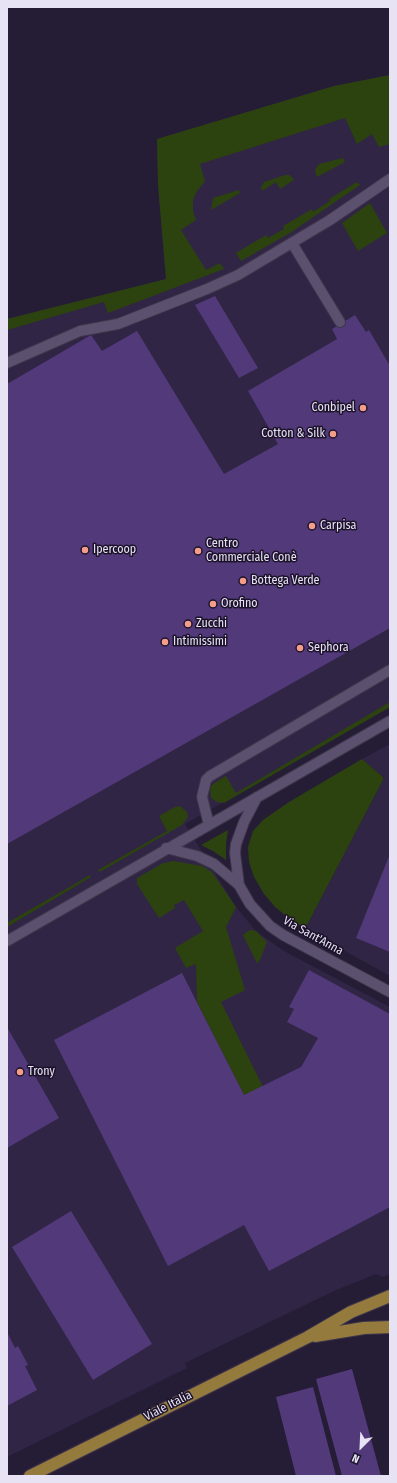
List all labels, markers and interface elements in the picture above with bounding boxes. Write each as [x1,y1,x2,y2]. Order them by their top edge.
place label: Conbipel [312,401,355,415]
marker: Conbipel [358,403,368,413]
place label: Cotton & Silk [261,427,325,441]
marker: Cotton & Silk [328,429,338,439]
place label: Carpisa [320,519,356,533]
marker: Carpisa [307,521,317,531]
place label: Centro Commerciale Conè [206,537,297,565]
place label: Ipercoop [93,543,136,557]
marker: Ipercoop [80,545,90,555]
marker: Centro Commerciale Conè [193,546,203,556]
place label: Bottega Verde [251,574,320,588]
marker: Bottega Verde [238,576,248,586]
place label: Orofino [221,597,258,611]
marker: Orofino [208,599,218,609]
place label: Zucchi [196,617,227,631]
marker: Zucchi [183,619,193,629]
place label: Intimissimi [173,635,227,649]
marker: Intimissimi [160,637,170,647]
place label: Sephora [308,641,349,655]
marker: Sephora [295,643,305,653]
street label: Via Sant'Anna [280,914,346,958]
place label: Trony [28,1065,55,1079]
marker: Trony [15,1067,25,1077]
street label: Viale Italia [142,1388,194,1424]
north arrow [341,1427,381,1467]
text: N [350,1451,362,1466]

